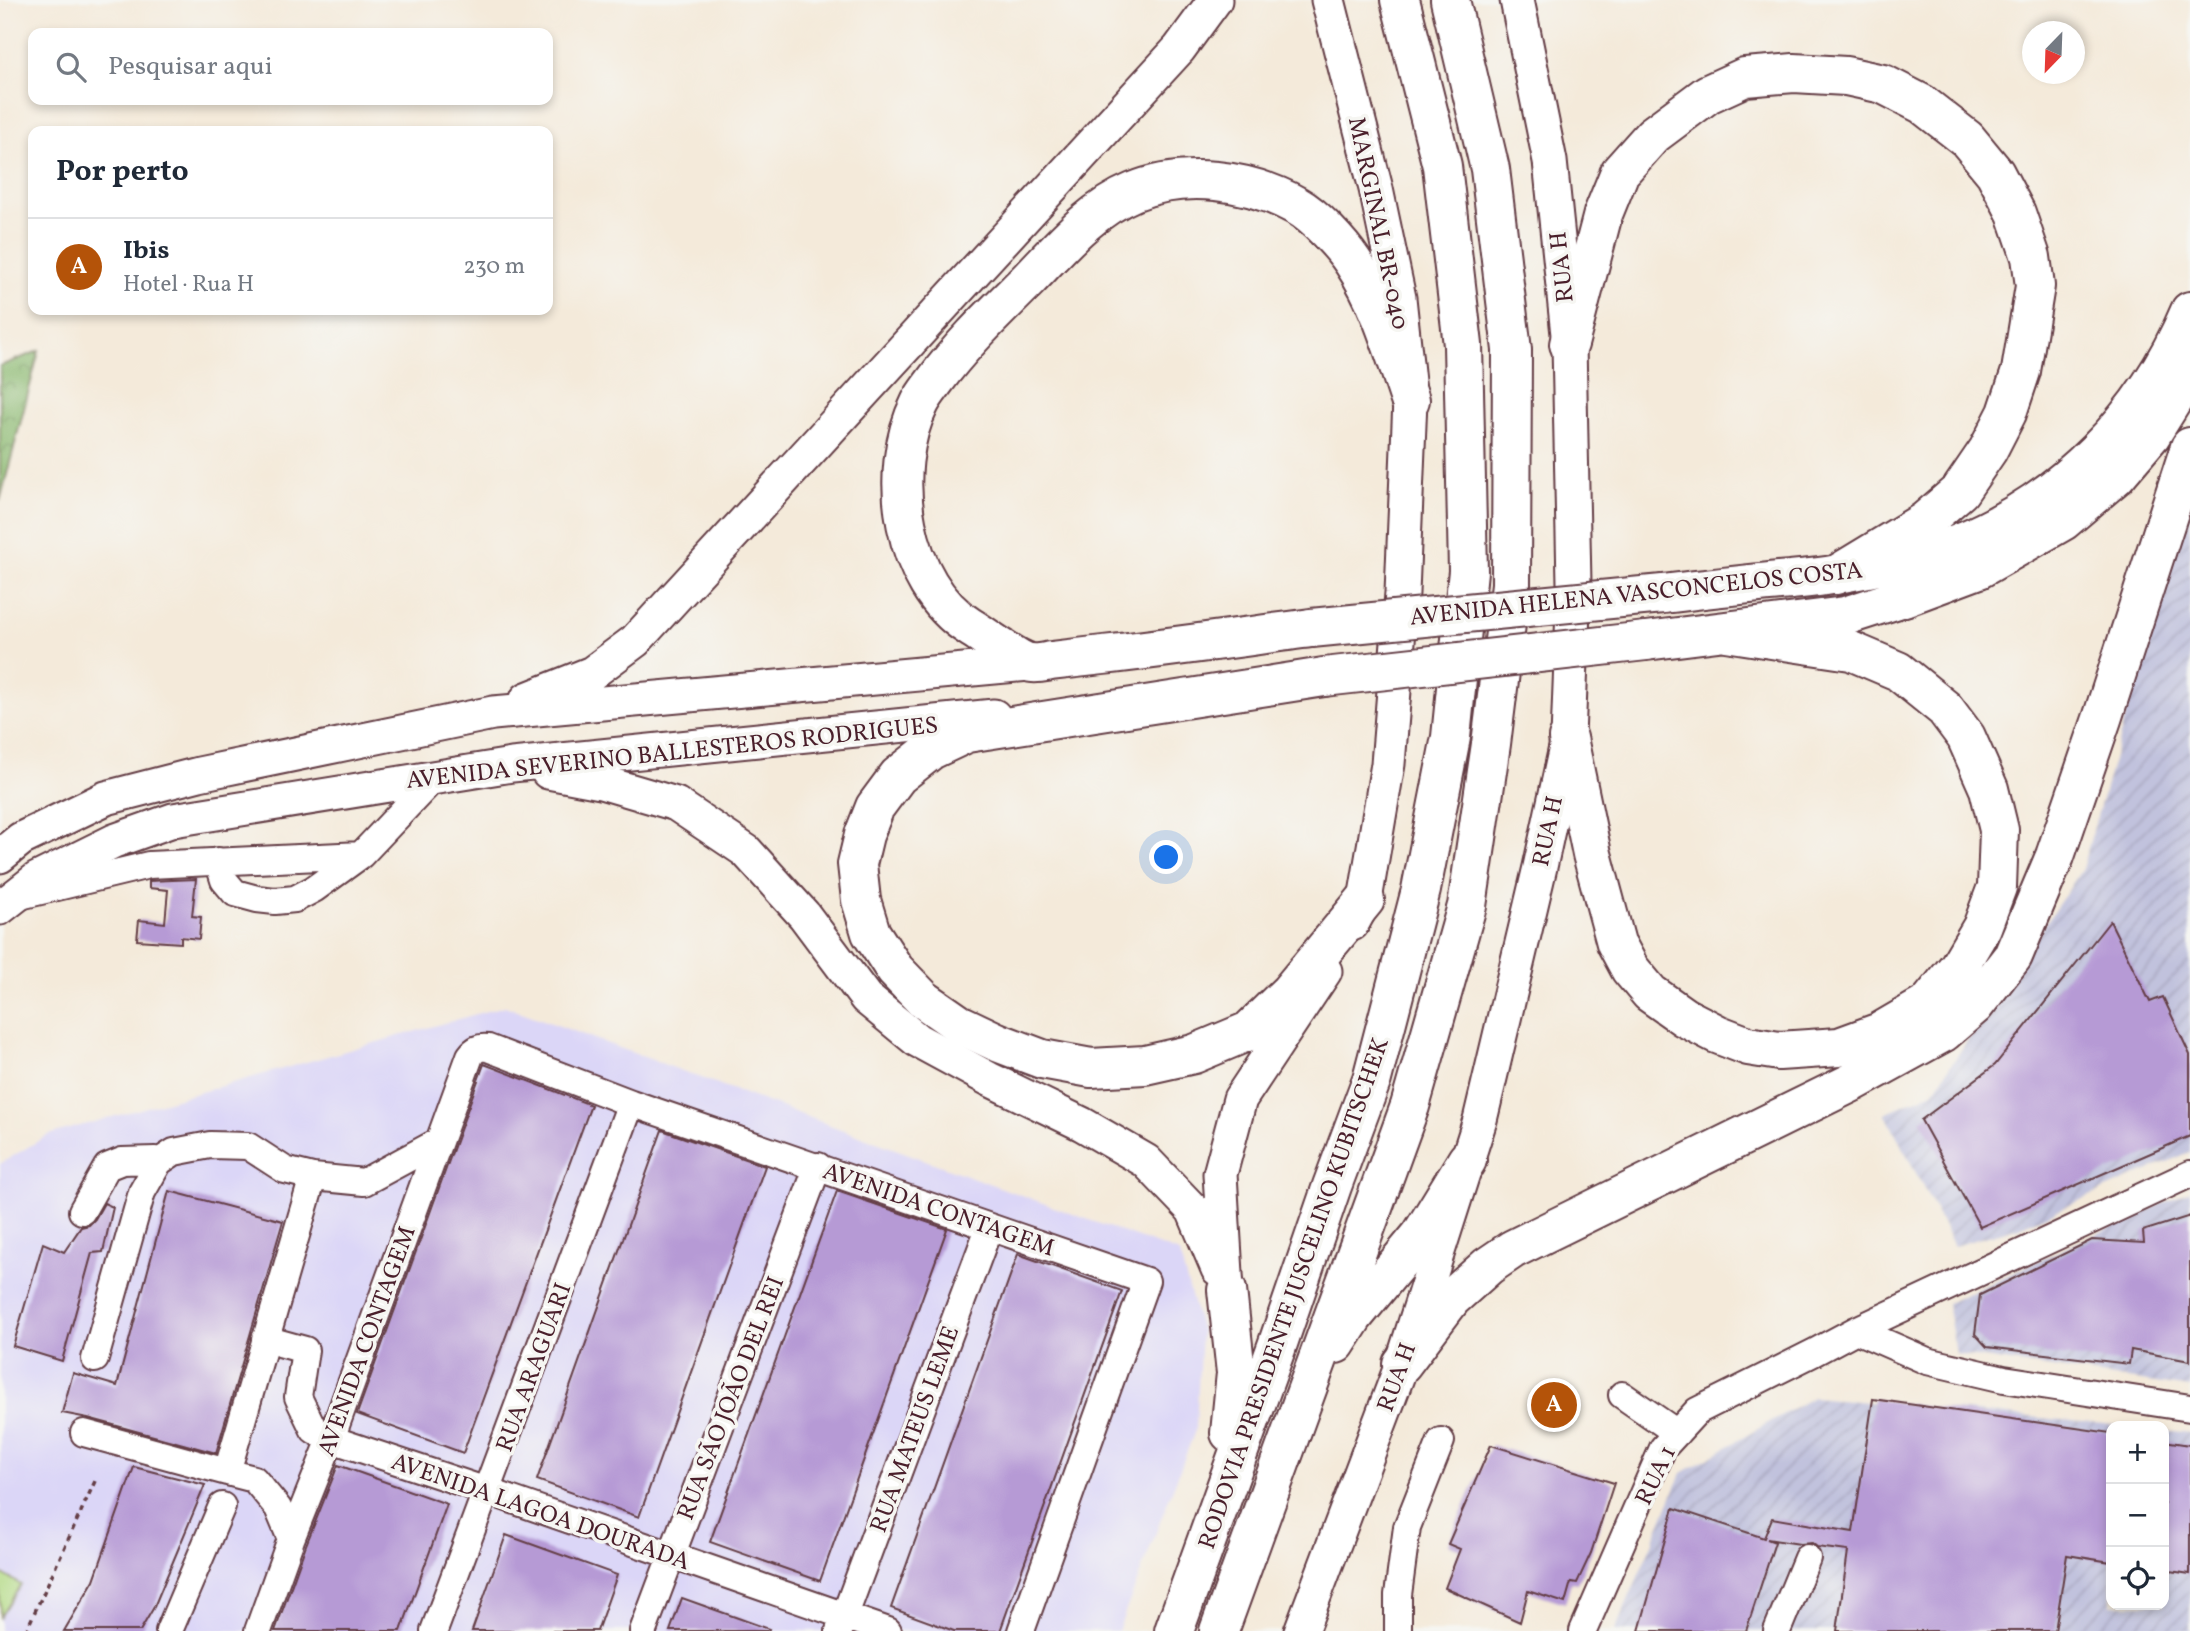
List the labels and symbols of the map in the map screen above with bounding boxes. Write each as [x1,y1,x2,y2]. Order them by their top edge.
north arrow [2022,21,2085,84]
street label: MARGINAL BR-040 [1338,114,1416,333]
street label: RUA H [1542,229,1584,304]
street label: AVENIDA HELENA VASCONCELOS COSTA [1408,554,1864,636]
street label: AVENIDA SEVERINO BALLESTEROS RODRIGUES [405,709,940,799]
street label: RUA H [1525,793,1573,870]
your location [1149,840,1183,874]
street label: RODOVIA PRESIDENTE JUSCELINO KUBITSCHEK [1191,1033,1399,1554]
street label: AVENIDA CONTAGEM [818,1155,1059,1266]
street label: AVENIDA CONTAGEM [310,1222,425,1462]
street label: RUA SÃO JOÃO DEL REI [670,1272,794,1526]
street label: RUA ARAGUARI [489,1278,581,1457]
street label: RUA MATEUS LEME [863,1322,969,1538]
street label: RUA H [1370,1338,1426,1417]
pin: A [1531,1379,1577,1431]
street label: RUA 1 [1628,1440,1686,1511]
street label: AVENIDA LAGOA DOURADA [386,1446,694,1580]

